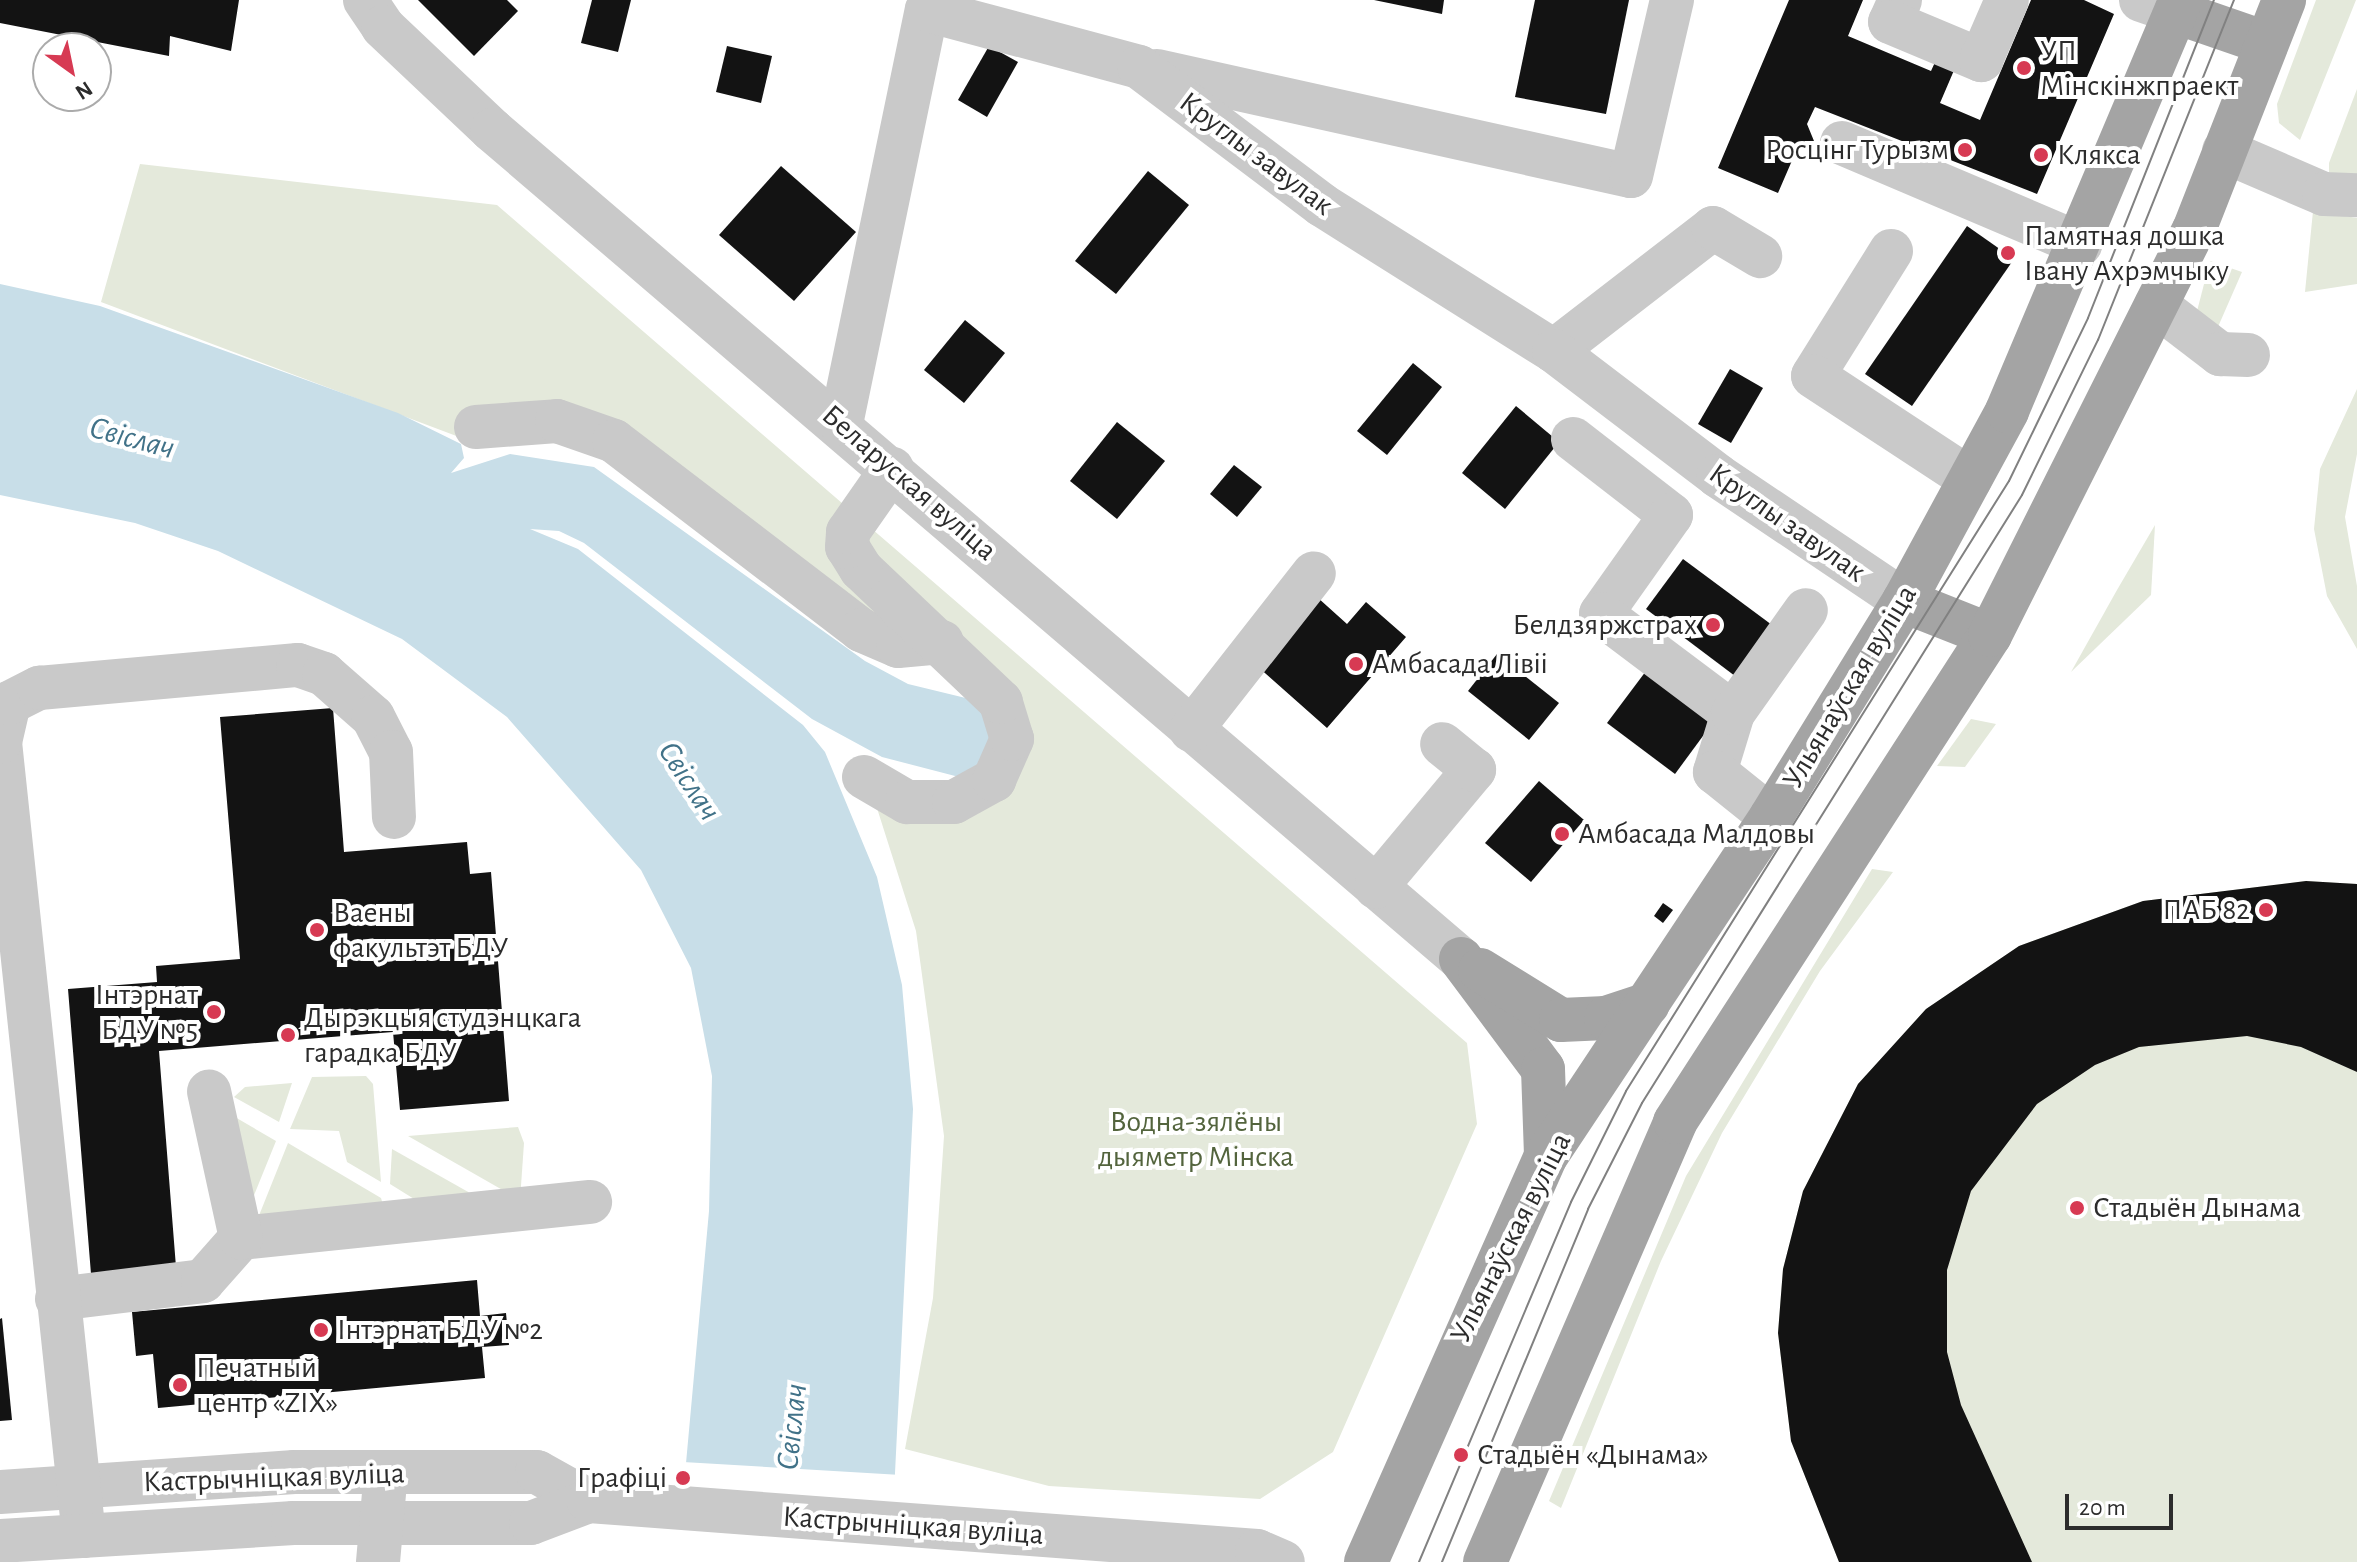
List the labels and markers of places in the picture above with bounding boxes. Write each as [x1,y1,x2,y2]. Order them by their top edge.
place label: УП Мінскінжпраект [2040,33,2238,104]
marker: УП Мінскінжпраект [2015,59,2033,77]
place label: Росцінг Турызм [1765,132,1949,168]
place label: Клякса [2057,137,2141,173]
marker: Росцінг Турызм [1956,141,1974,159]
marker: Клякса [2032,146,2050,164]
place label: Памятная дошка Івану Ахрэмчыку [2024,218,2229,288]
marker: Памятная дошка Івану Ахрэмчыку [1999,244,2017,262]
place label: Белдзяржстрах [1512,607,1697,643]
marker: Белдзяржстрах [1704,616,1722,634]
place label: Амбасада Лівіі [1372,646,1548,682]
marker: Амбасада Лівіі [1347,655,1365,673]
place label: Амбасада Малдовы [1578,816,1815,852]
marker: Амбасада Малдовы [1553,825,1571,843]
place label: ПАБ 82 [2163,892,2250,928]
place label: Ваены факультэт БДУ [333,895,508,966]
marker: ПАБ 82 [2257,901,2275,919]
marker: Ваены факультэт БДУ [308,921,326,939]
place label: Інтэрнат БДУ №5 [95,977,198,1048]
place label: Дырэкцыя студэнцкага гарадка БДУ [304,1000,582,1070]
marker: Інтэрнат БДУ №5 [205,1003,223,1021]
marker: Дырэкцыя студэнцкага гарадка БДУ [279,1026,297,1044]
place label: Стадыён Дынама [2093,1190,2301,1226]
marker: Стадыён Дынама [2068,1199,2086,1217]
place label: Інтэрнат БДУ №2 [337,1312,543,1348]
marker: Інтэрнат БДУ №2 [312,1321,330,1339]
place label: Печатный центр «ZIX» [196,1350,338,1420]
marker: Печатный центр «ZIX» [171,1376,189,1394]
place label: Стадыён «Дынама» [1477,1437,1709,1473]
marker: Стадыён «Дынама» [1452,1446,1470,1464]
place label: Графіці [577,1460,667,1496]
marker: Графіці [674,1469,692,1487]

